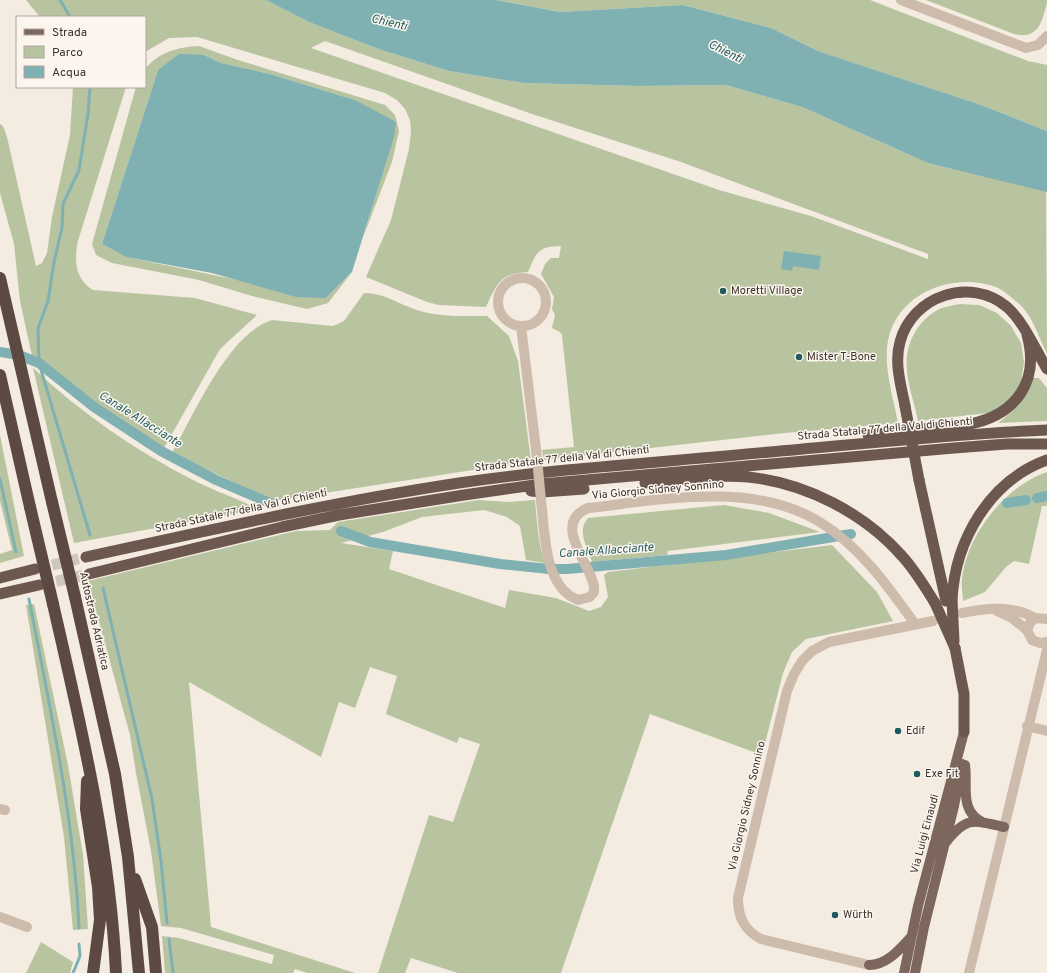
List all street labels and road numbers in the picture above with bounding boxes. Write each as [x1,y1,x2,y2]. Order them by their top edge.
street label: Strada Statale 77 della Val di Chienti [797,414,973,444]
street label: Strada Statale 77 della Val di Chienti [474,443,650,475]
street label: Via Giorgio Sidney Sonnino [591,477,725,503]
street label: Strada Statale 77 della Val di Chienti [154,486,328,536]
street label: Autostrada Adriatica [76,570,112,672]
street label: Via Giorgio Sidney Sonnino [725,740,769,872]
street label: Via Luigi Einaudi [908,793,942,875]

